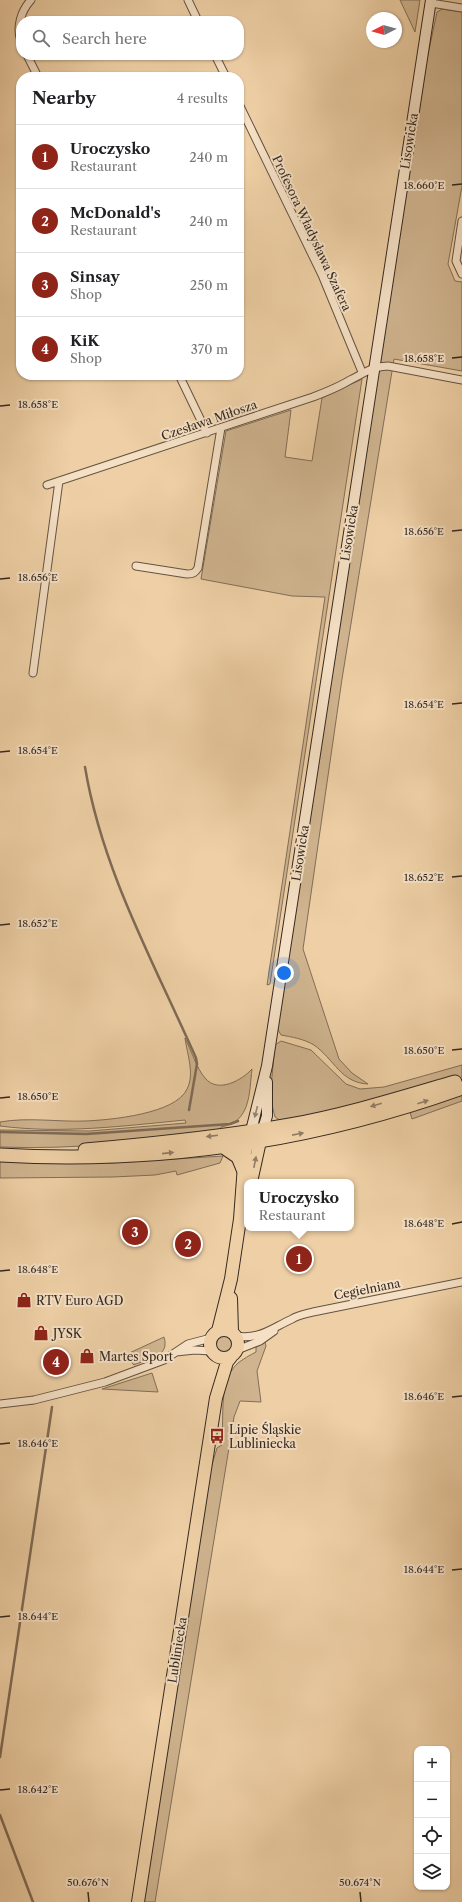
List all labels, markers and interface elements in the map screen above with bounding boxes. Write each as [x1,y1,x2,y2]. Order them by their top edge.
north arrow [366,12,402,48]
search box [16,16,244,60]
icon: search [30,27,52,49]
text: Search here [62,29,147,48]
text: Nearby [32,88,96,108]
text: 4 results [177,90,228,106]
street label: Lisowicka [397,111,421,170]
text: Uroczysko [70,139,150,158]
text: 1 [42,149,48,165]
text: 240 m [189,149,228,165]
street label: Profesora Władysława Szafera [269,153,355,314]
text: Restaurant [70,158,137,174]
text: 18.660°E [403,179,445,192]
text: McDonald's [70,203,161,222]
text: 2 [41,213,49,229]
text: 240 m [189,213,228,229]
text: Restaurant [70,222,137,238]
text: Sinsay [70,267,120,286]
text: 3 [41,277,49,293]
text: 250 m [190,277,228,293]
text: Shop [70,286,102,302]
text: KiK [70,331,99,350]
text: 4 [41,341,49,357]
text: 370 m [191,341,228,357]
text: Shop [70,350,102,366]
text: 18.658°E [404,352,444,365]
street label: Czesława Miłosza [159,396,260,443]
text: 18.658°E [18,398,58,411]
street label: Lisowicka [337,503,361,562]
text: 18.656°E [404,525,444,538]
text: 18.656°E [18,571,58,584]
text: 18.654°E [404,698,444,711]
text: 18.654°E [18,744,58,757]
street label: Lisowicka [288,823,312,882]
text: 18.652°E [404,871,444,884]
text: 18.652°E [18,917,58,930]
your location [274,963,294,983]
text: 18.650°E [404,1044,444,1057]
text: 18.650°E [18,1090,58,1103]
one-way arrow [418,1099,430,1105]
one-way arrow [369,1102,381,1108]
one-way arrow [252,1106,258,1118]
one-way arrow [291,1131,304,1137]
one-way arrow [206,1133,218,1140]
one-way arrow [162,1149,174,1156]
one-way arrow [253,1155,259,1168]
popup [244,1179,354,1231]
text: Uroczysko [259,1188,339,1207]
text: Restaurant [259,1207,326,1223]
pin: 3 [122,1217,148,1247]
text: 18.648°E [404,1217,444,1230]
pin: 2 [175,1229,201,1259]
pin: 1 [286,1244,312,1274]
text: 18.648°E [18,1263,58,1276]
street label: Cegielniana [332,1275,402,1303]
shop icon: RTV Euro AGD [15,1291,33,1309]
place label: RTV Euro AGD [36,1293,124,1308]
shop icon: JYSK [32,1324,50,1342]
place label: JYSK [51,1326,83,1341]
pin: 4 [43,1347,69,1377]
shop icon: Martes Sport [78,1347,96,1365]
place label: Martes Sport [99,1349,174,1364]
text: 18.646°E [404,1390,444,1403]
place label: Lipie Śląskie Lubliniecka [229,1421,301,1451]
bus stop icon: Lipie Śląskie Lubliniecka [208,1427,226,1445]
text: 18.646°E [18,1437,58,1450]
text: 18.644°E [404,1563,444,1576]
text: 18.644°E [18,1610,58,1623]
street label: Lubliniecka [164,1615,190,1684]
map controls [414,1746,450,1890]
button: + [414,1746,450,1782]
button: − [414,1782,450,1818]
text: 18.642°E [18,1783,58,1796]
button: locate [414,1818,450,1854]
button: layers [414,1854,450,1890]
text: 50.676°N [67,1876,109,1889]
text: 50.674°N [339,1876,381,1889]

